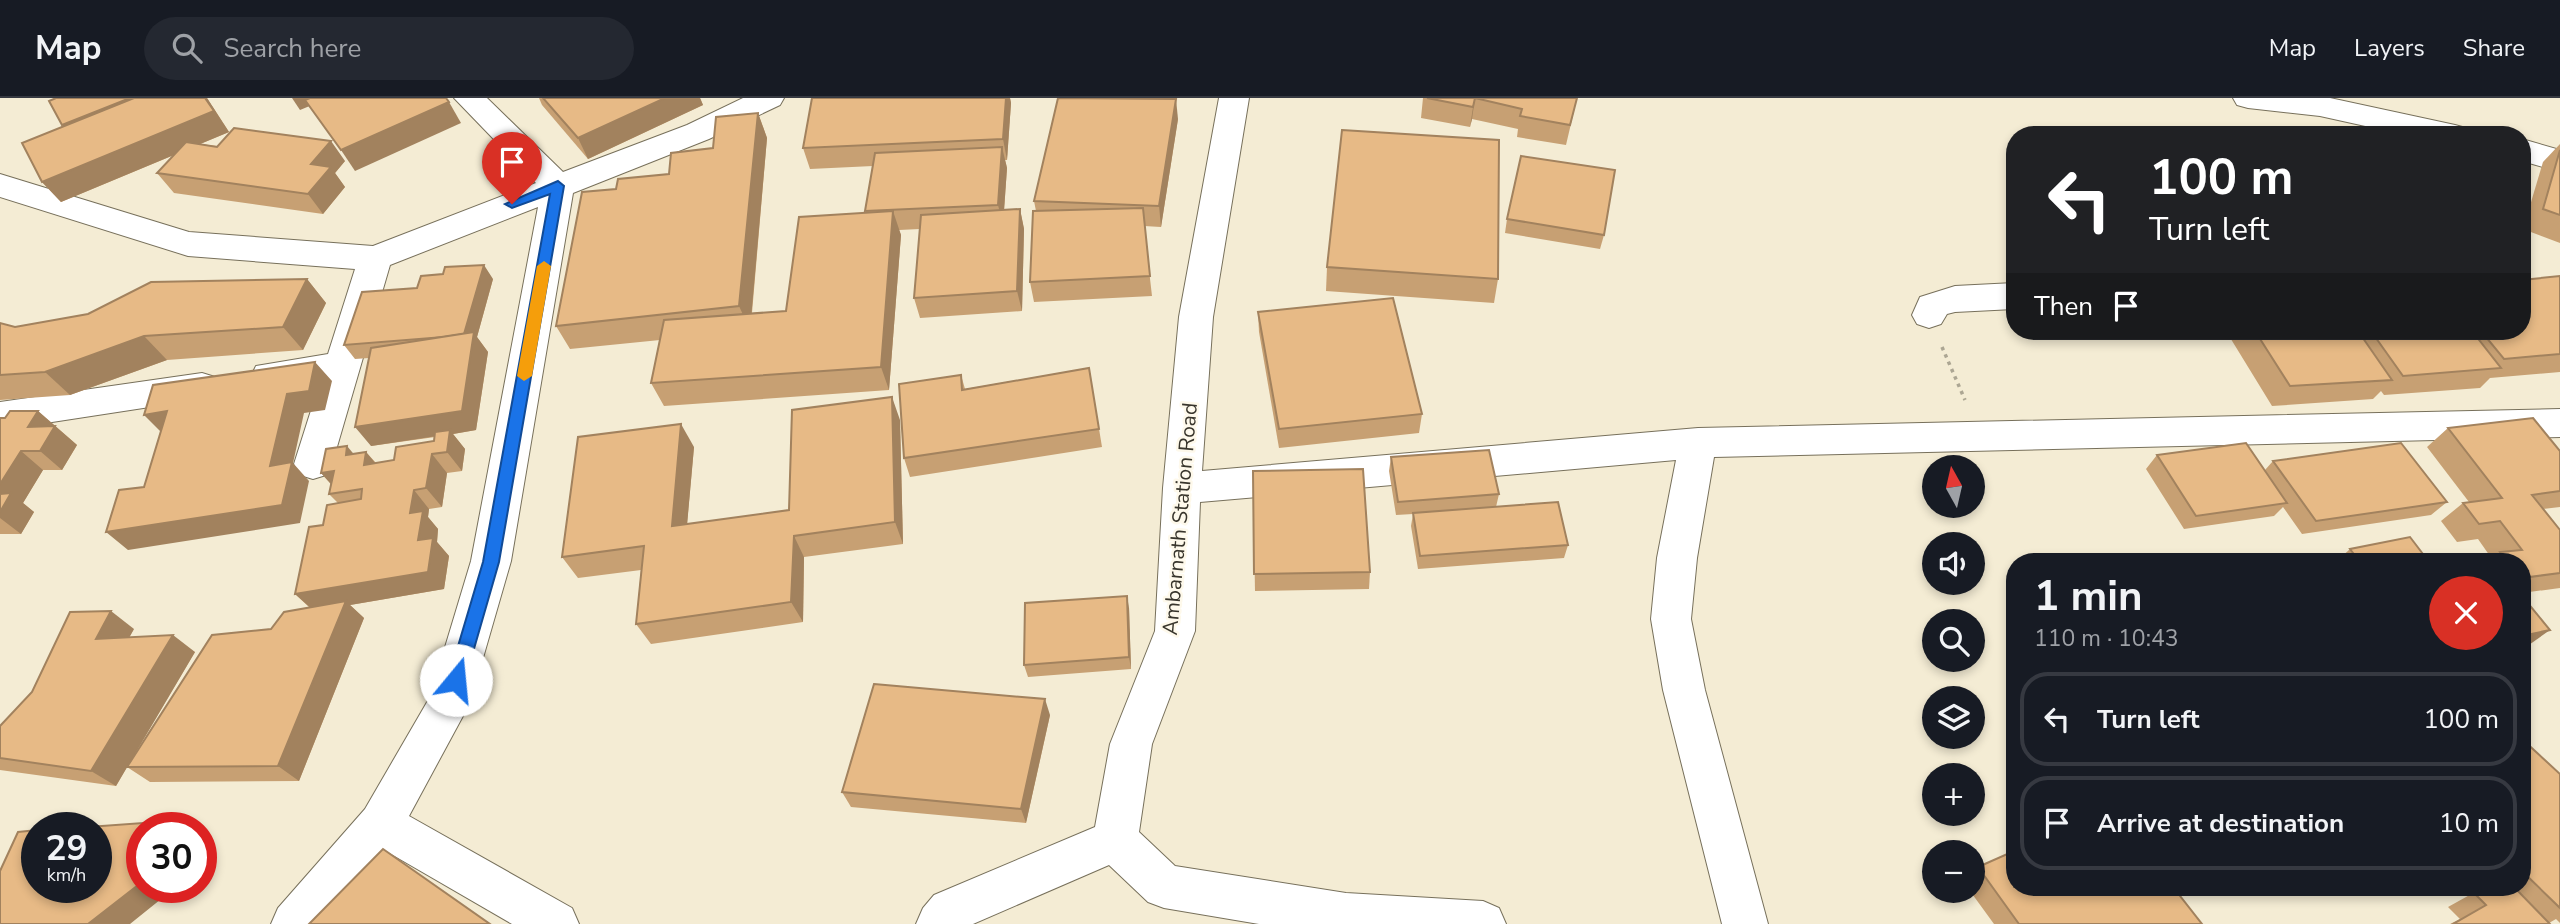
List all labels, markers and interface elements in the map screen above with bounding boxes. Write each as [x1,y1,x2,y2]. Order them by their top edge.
search box [144,17,634,80]
text: Map [35,26,102,71]
icon: search [168,29,206,67]
text: Search here [224,31,361,66]
text: Map [2269,32,2316,64]
text: Layers [2354,32,2425,64]
text: Share [2463,32,2525,64]
pin [482,132,542,204]
icon: arrive [493,143,531,181]
text: 100 m [2149,144,2293,211]
icon: left [2034,154,2125,245]
text: Turn left [2149,208,2269,251]
icon: arrive [2107,287,2145,325]
text: Then [2034,289,2093,324]
street label: Ambarnath Station Road [1156,402,1204,636]
north arrow [1922,455,1984,518]
map controls [1922,455,1985,903]
button: sound [1922,532,1985,595]
text: 1 min [2034,568,2143,625]
button: close [2429,576,2503,650]
button: search [1922,609,1985,672]
text: 110 m · 10:43 [2034,623,2179,654]
position arrow [419,643,493,717]
button: layers [1922,686,1985,749]
icon: left [2038,700,2076,738]
text: Turn left [2097,702,2200,737]
text: 100 m [2423,702,2499,737]
button: + [1922,763,1985,826]
icon: arrive [2038,804,2076,842]
text: Arrive at destination [2097,806,2344,841]
text: 10 m [2439,806,2499,841]
speed limit sign: 30 [126,812,217,903]
text: 29 [45,825,88,872]
button: − [1922,840,1985,903]
text: km/h [47,863,86,887]

